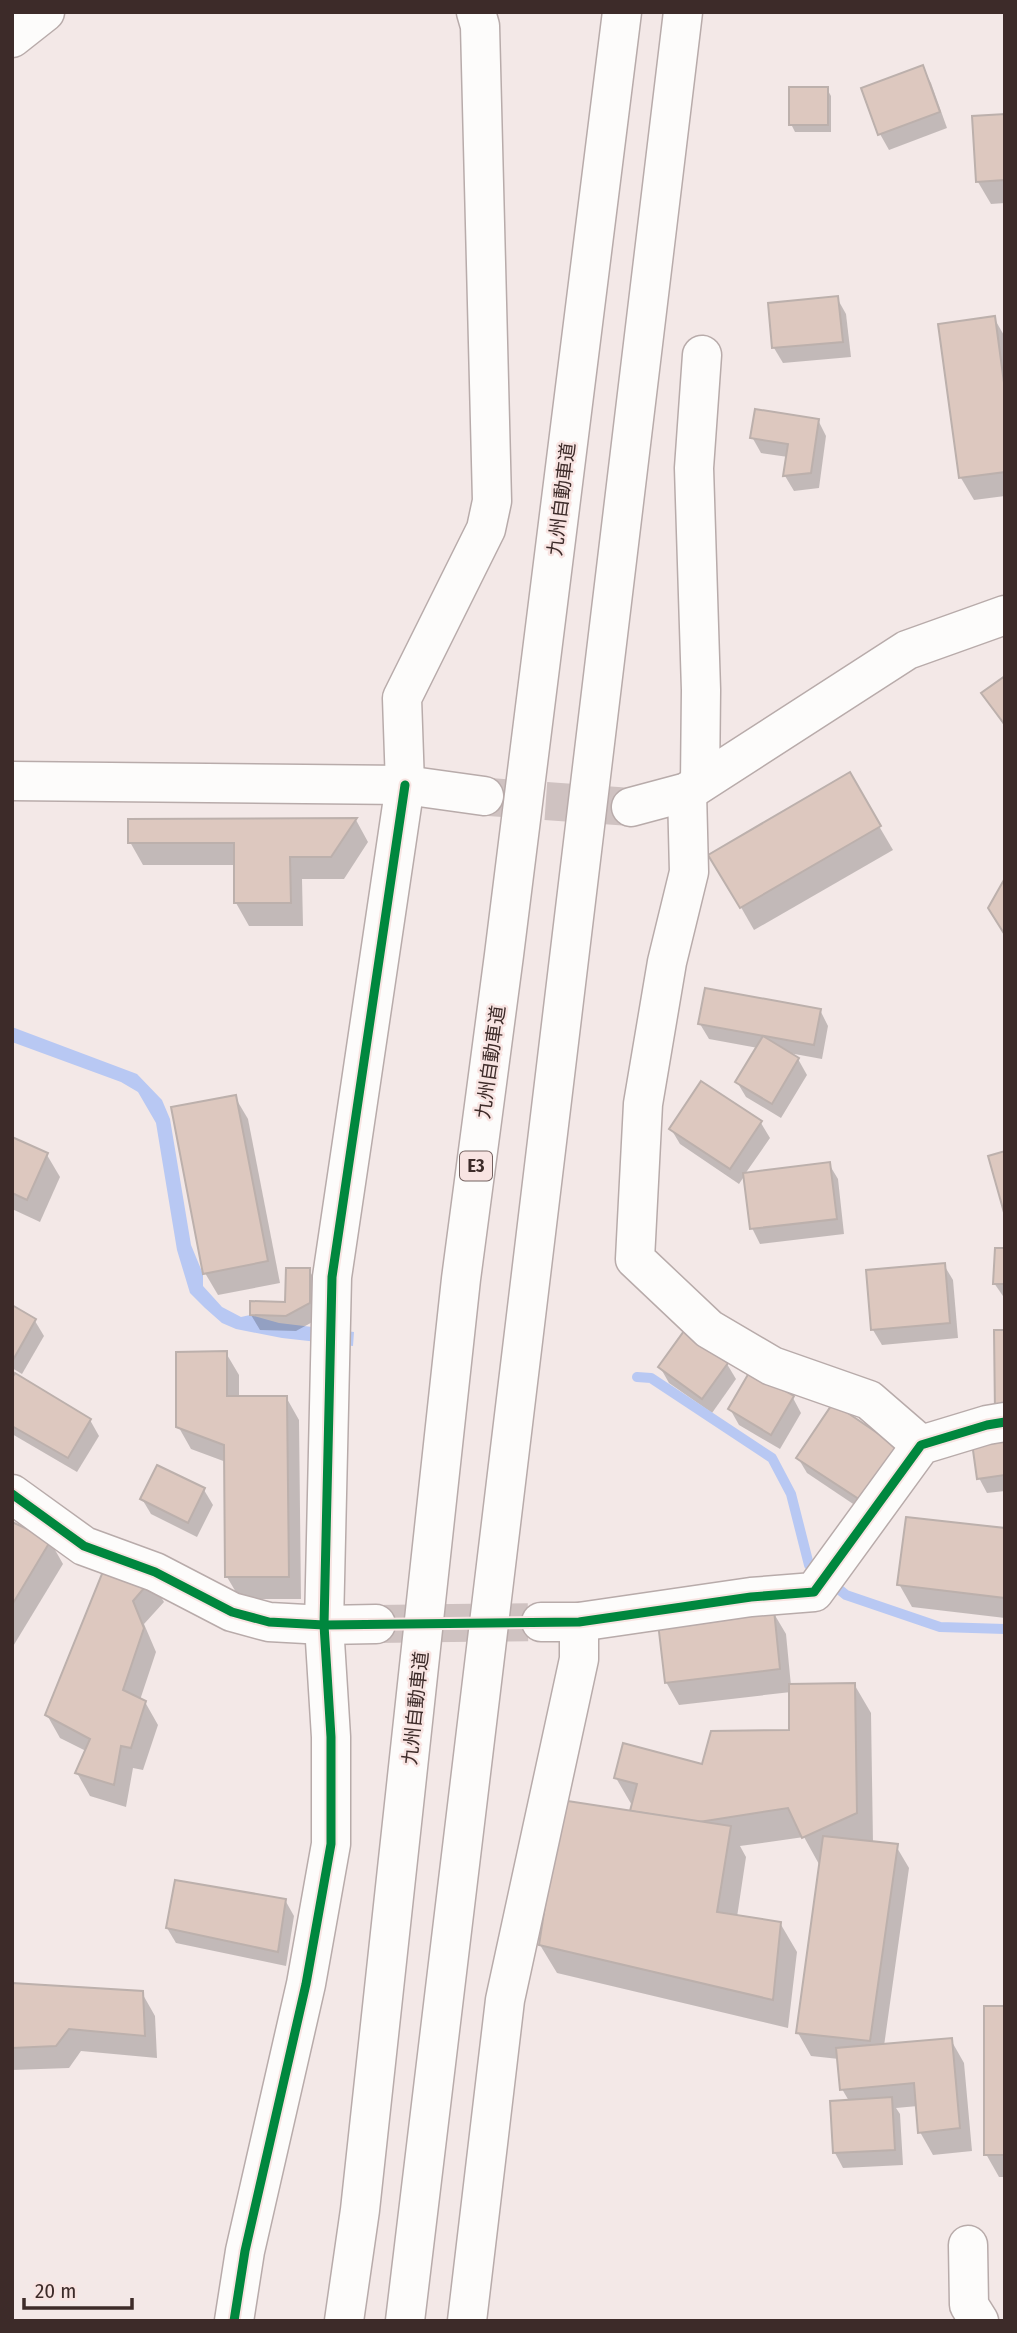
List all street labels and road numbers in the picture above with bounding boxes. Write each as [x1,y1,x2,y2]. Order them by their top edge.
street label: 九州自動車道 [543,441,580,557]
street label: 九州自動車道 [471,1004,510,1120]
road number: E3 [460,1152,492,1181]
street label: 九州自動車道 [398,1650,433,1766]

